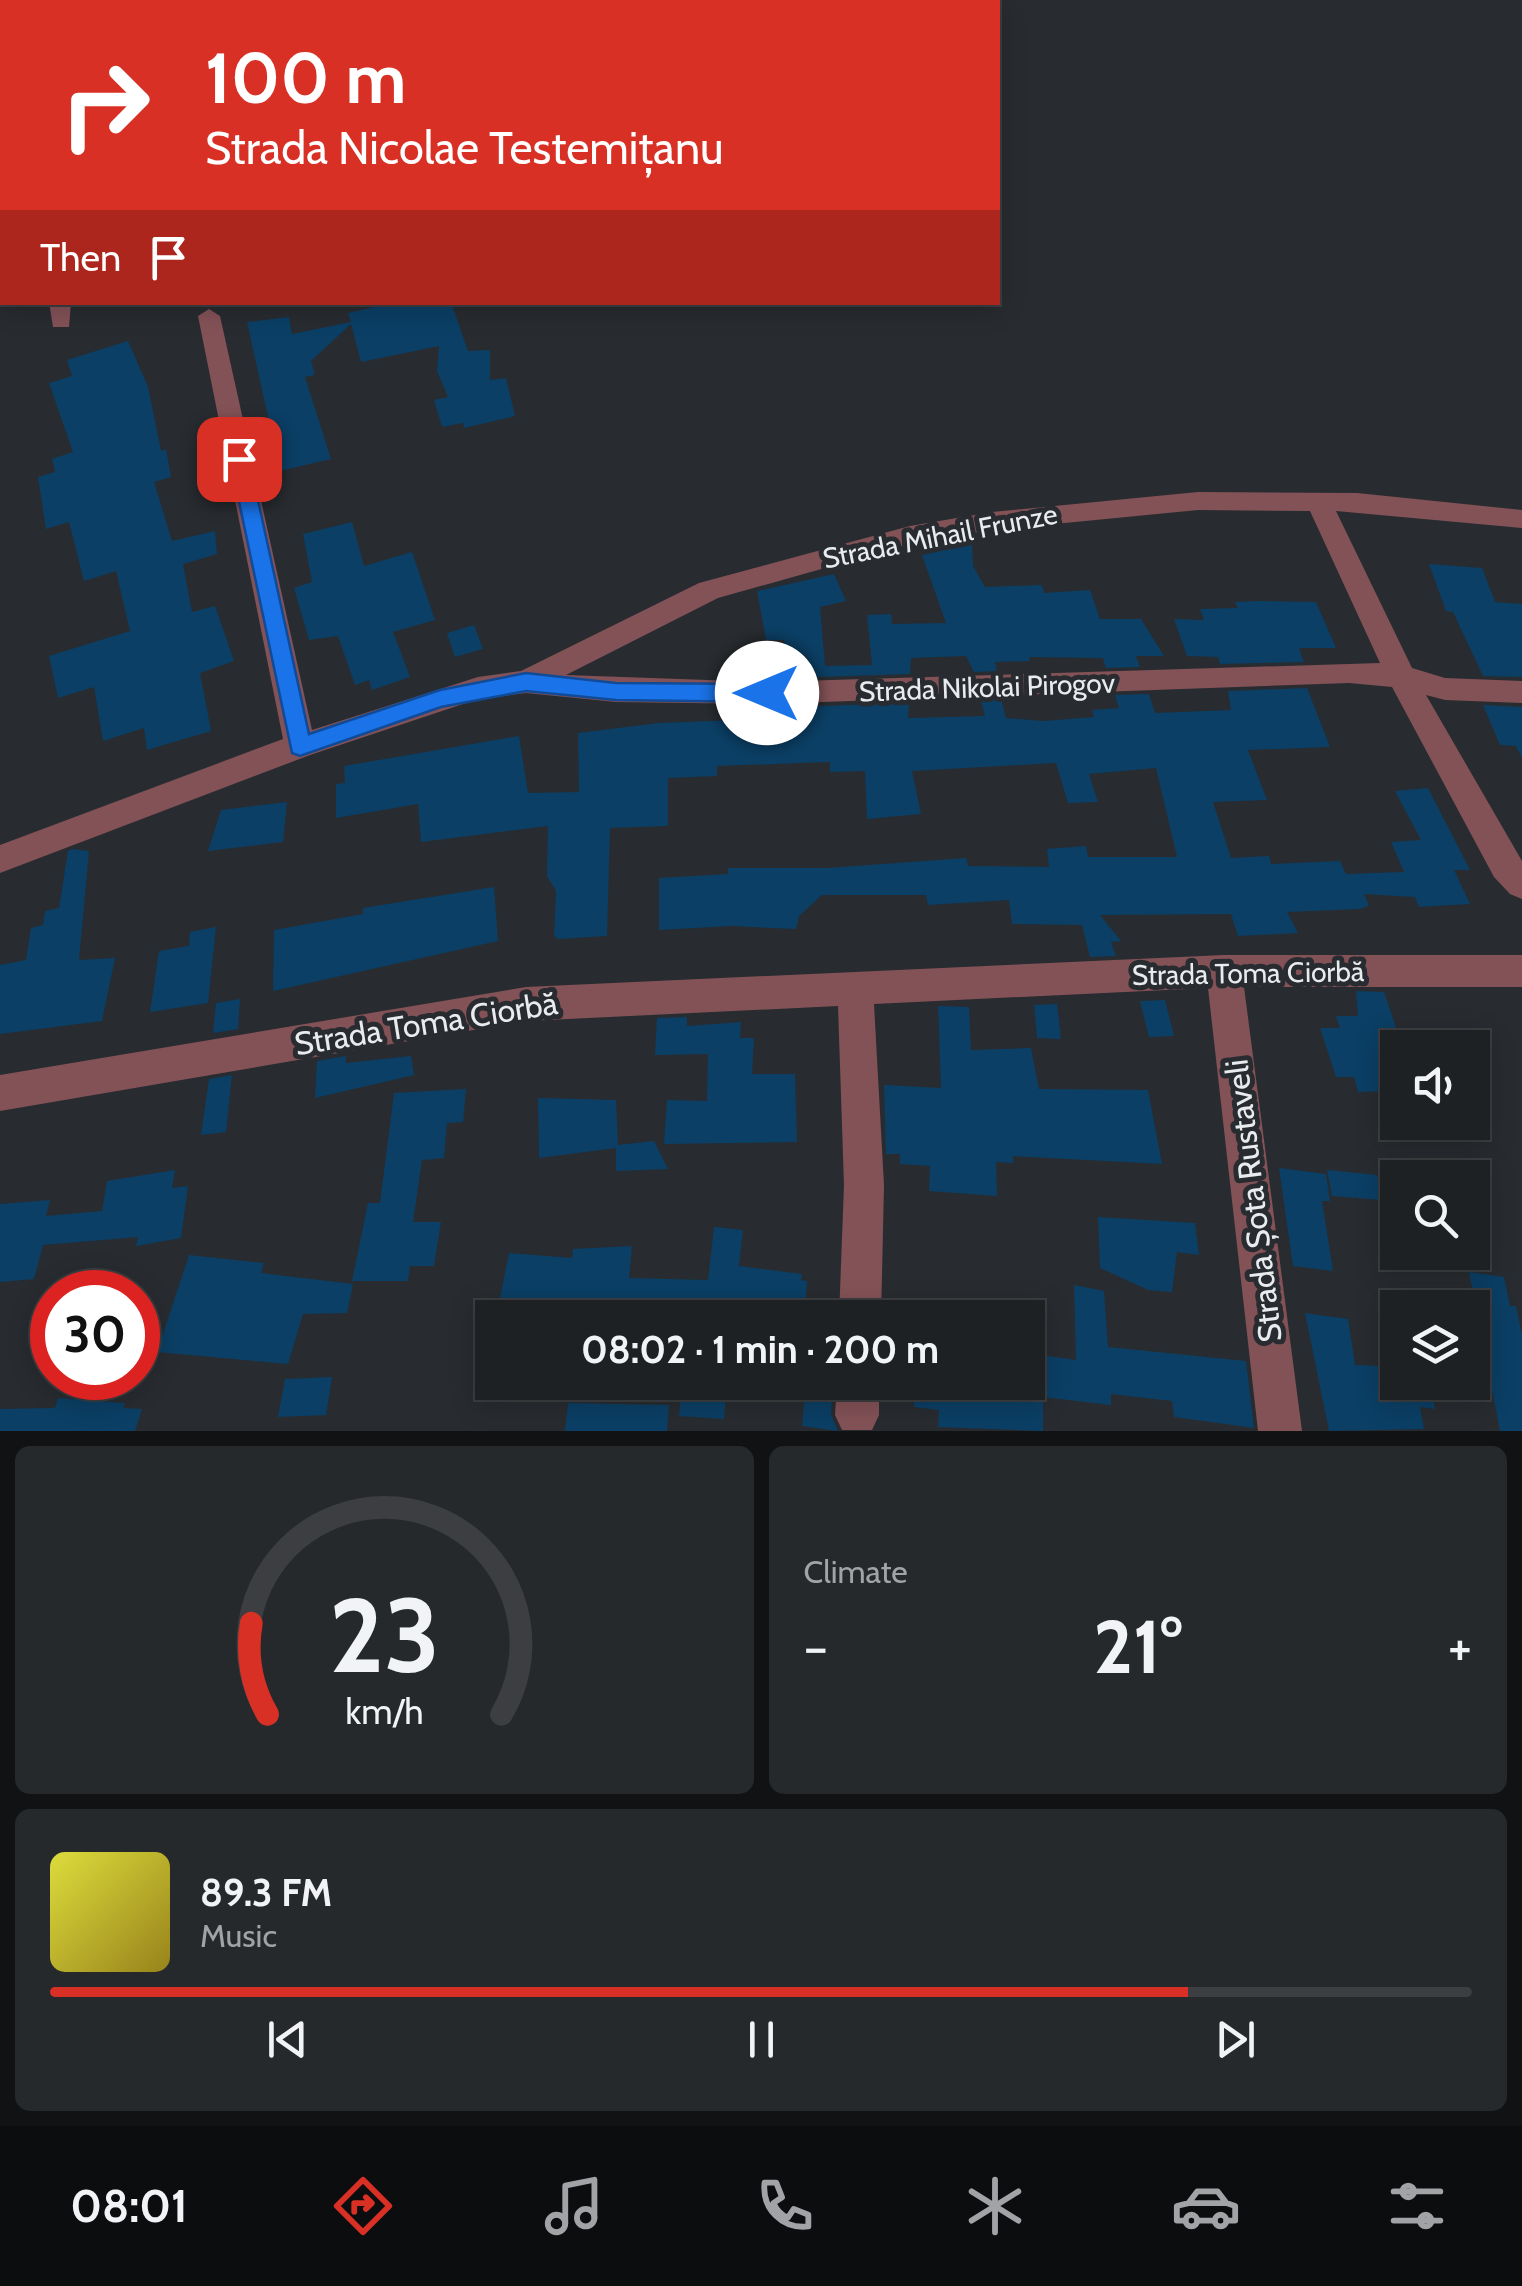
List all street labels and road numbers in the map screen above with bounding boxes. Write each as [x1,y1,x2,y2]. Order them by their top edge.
street label: Strada Mihail Frunze [820,497,1060,575]
street label: Strada Nikolai Pirogov [858,666,1116,708]
street label: Strada Toma Ciorbă [1132,954,1365,992]
street label: Strada Toma Ciorbă [292,983,561,1063]
street label: Strada Șota Rustaveli [1216,1057,1292,1345]

